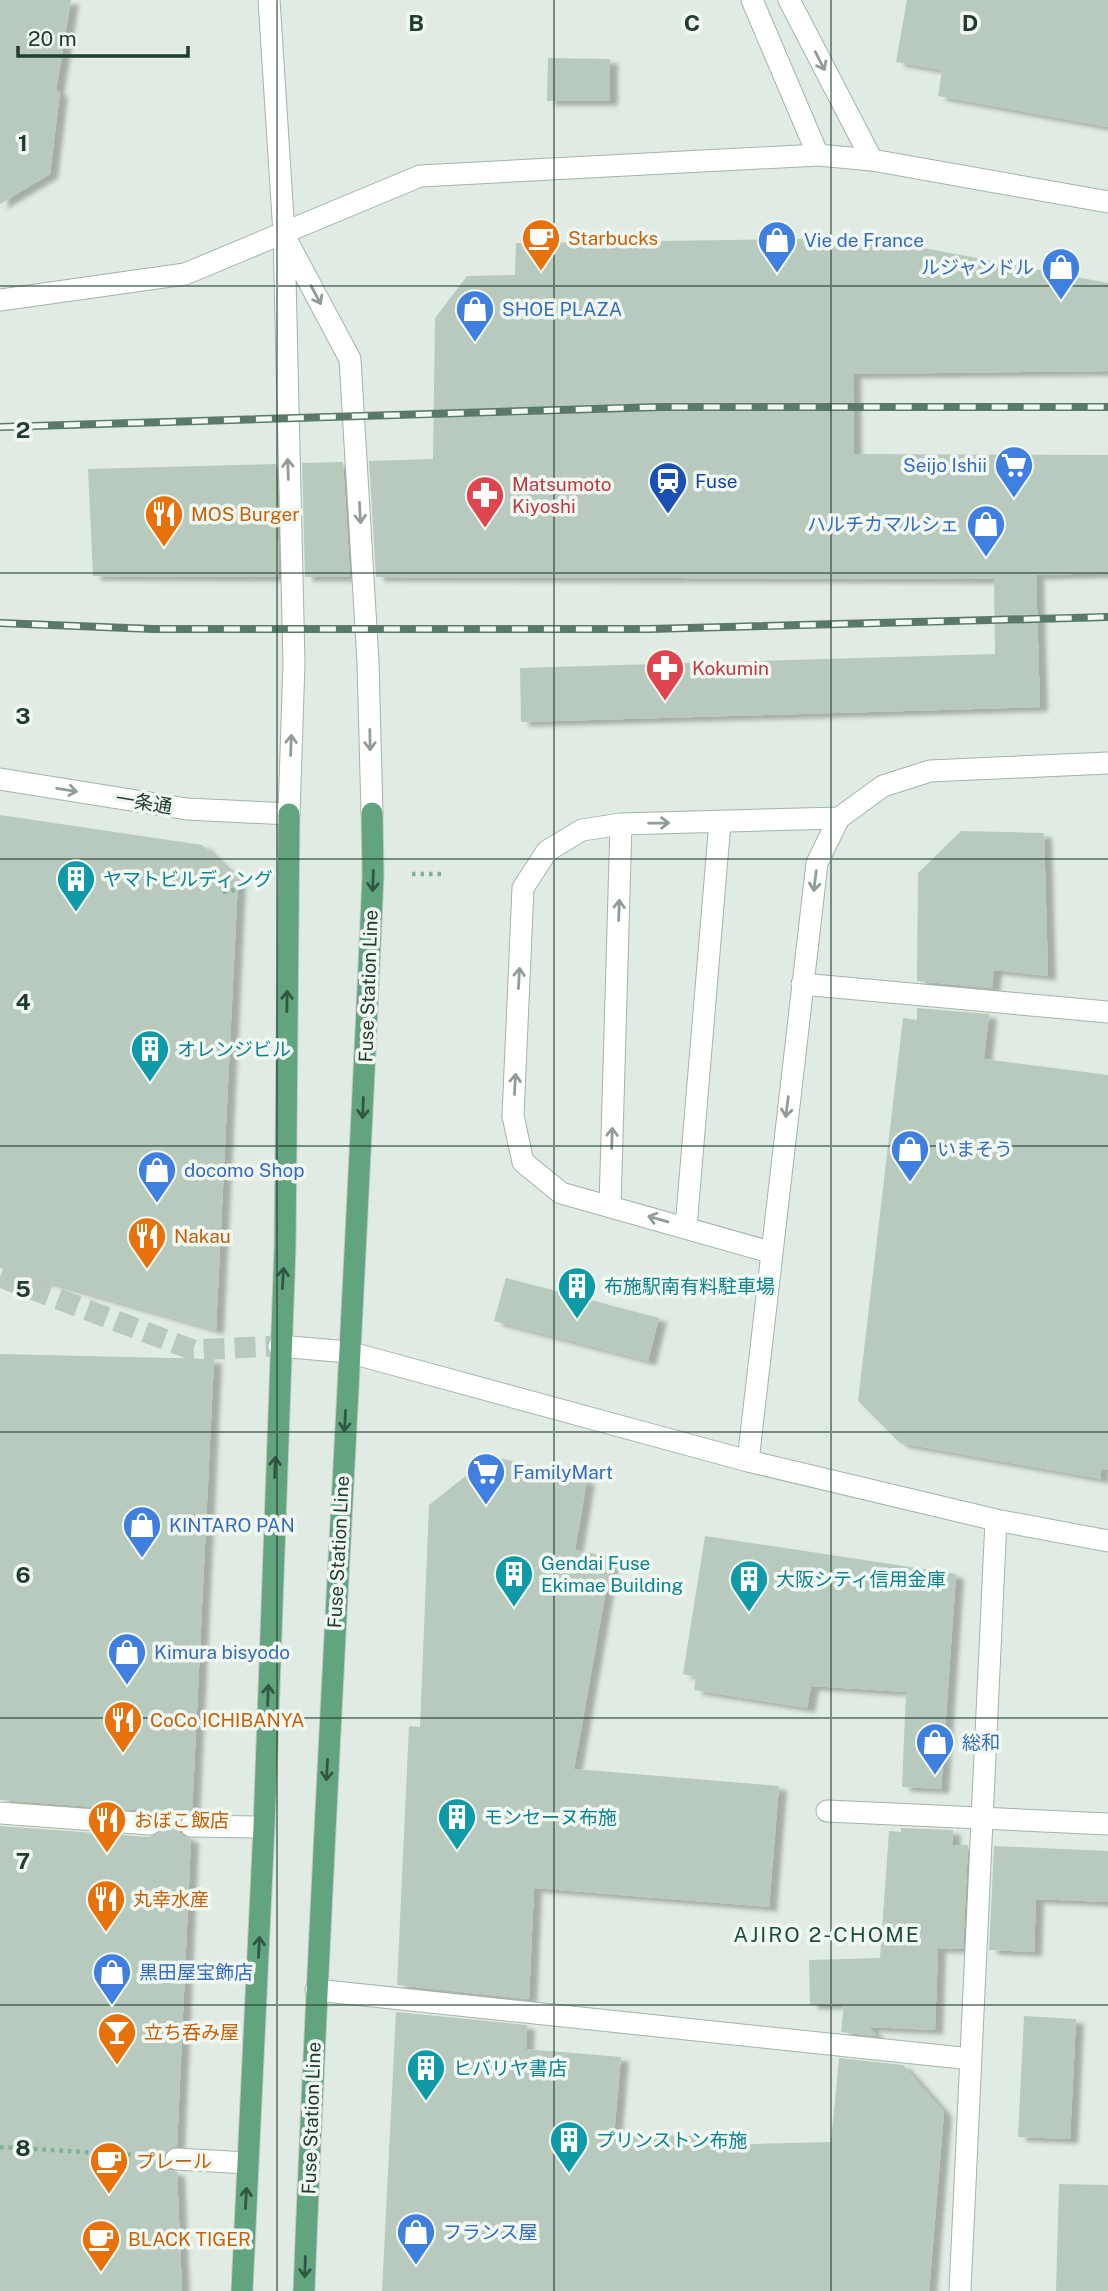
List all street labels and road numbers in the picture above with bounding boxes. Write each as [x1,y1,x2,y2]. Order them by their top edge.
street label: 一条通 [114,787,174,817]
street label: Fuse Station Line [354,909,382,1063]
street label: Fuse Station Line [323,1475,353,1629]
street label: Fuse Station Line [297,2041,325,2195]

